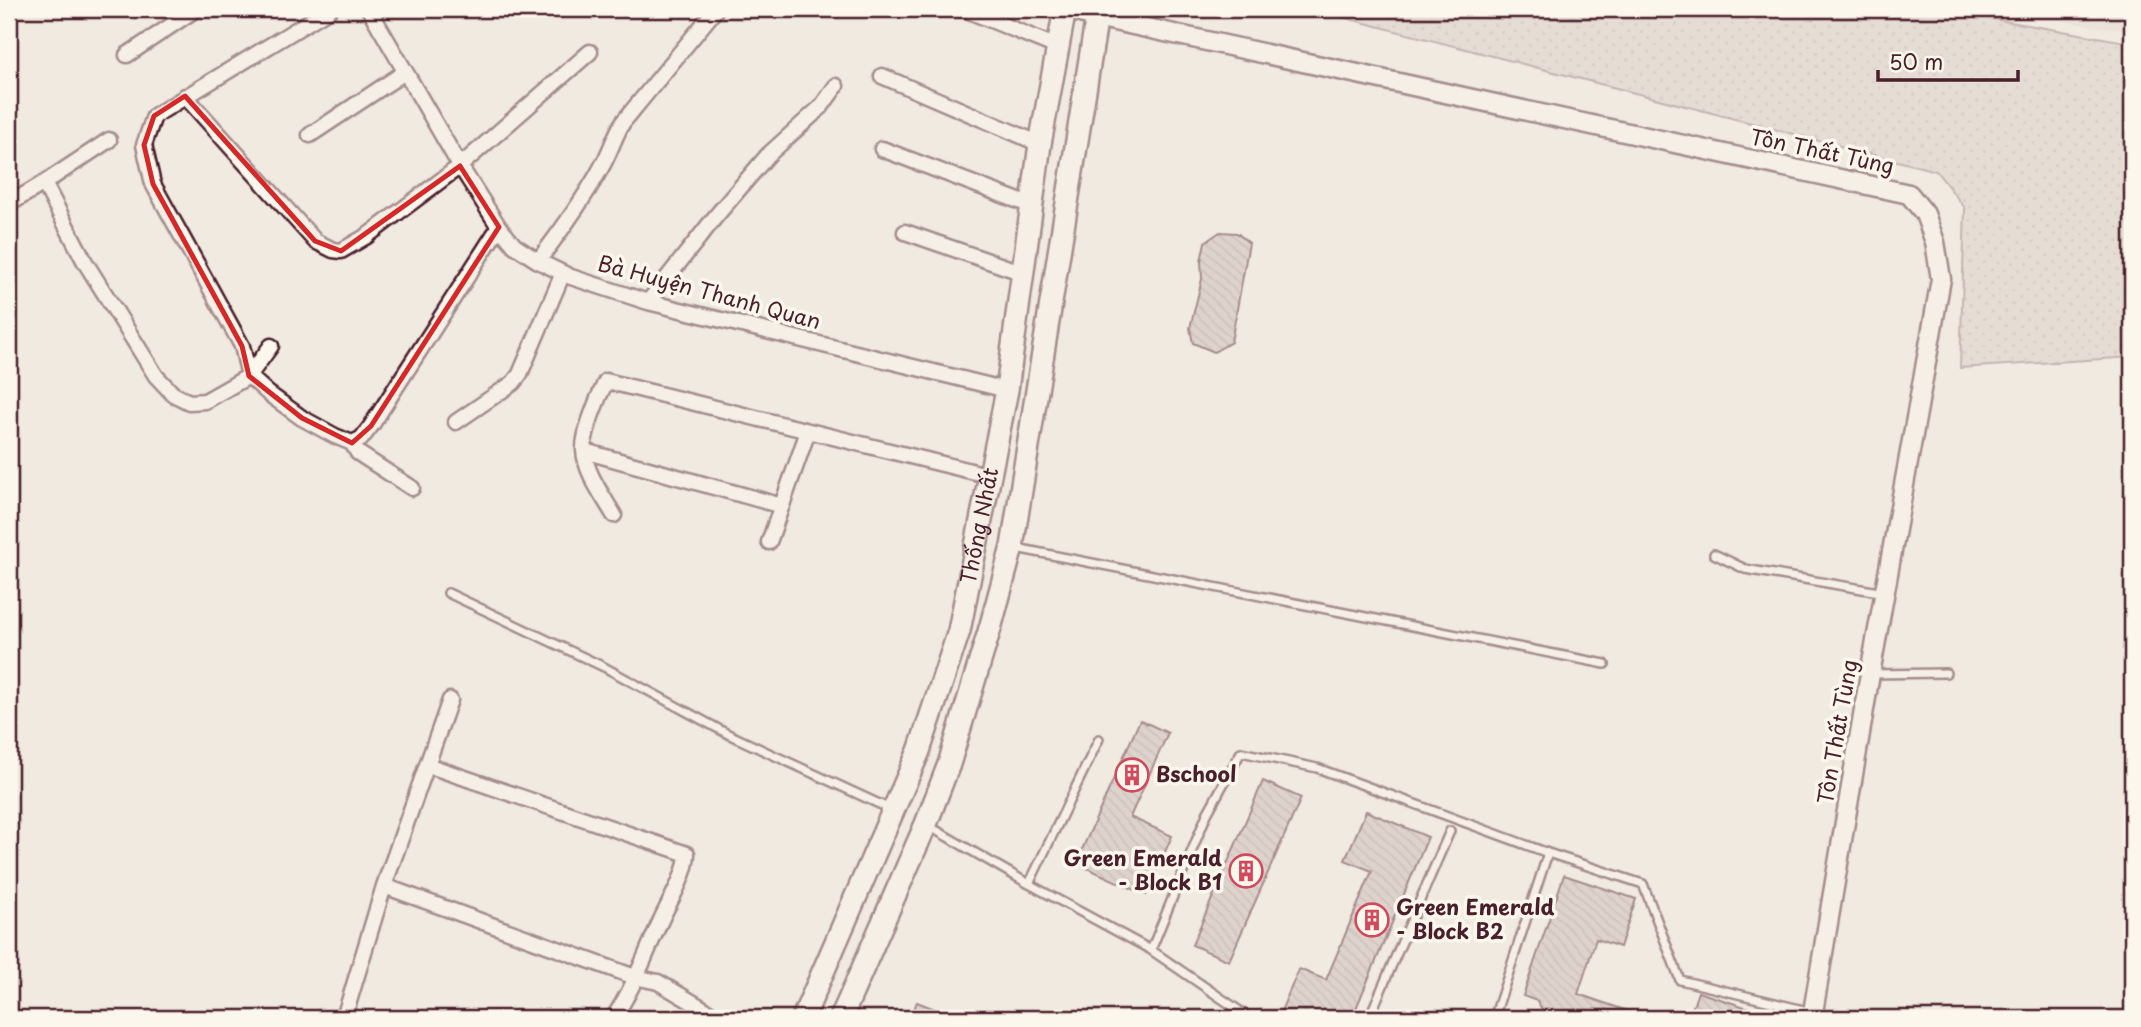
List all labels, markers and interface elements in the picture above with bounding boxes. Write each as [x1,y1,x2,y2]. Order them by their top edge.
scale bar [1878,38,2018,82]
text: 50 m [1889,45,1943,77]
street label: Tôn Thất Tùng [1747,119,1897,181]
street label: Bà Huyện Thanh Quan [594,246,825,336]
street label: Thống Nhất [951,464,1005,586]
street label: Tôn Thất Tùng [1808,657,1865,807]
building icon: Bschool [1113,756,1151,794]
place label: Bschool [1156,757,1236,789]
place label: Green Emerald - Block B1 [1064,841,1222,897]
building icon: Green Emerald - Block B1 [1227,852,1265,890]
place label: Green Emerald - Block B2 [1396,890,1555,946]
building icon: Green Emerald - Block B2 [1353,901,1391,939]

